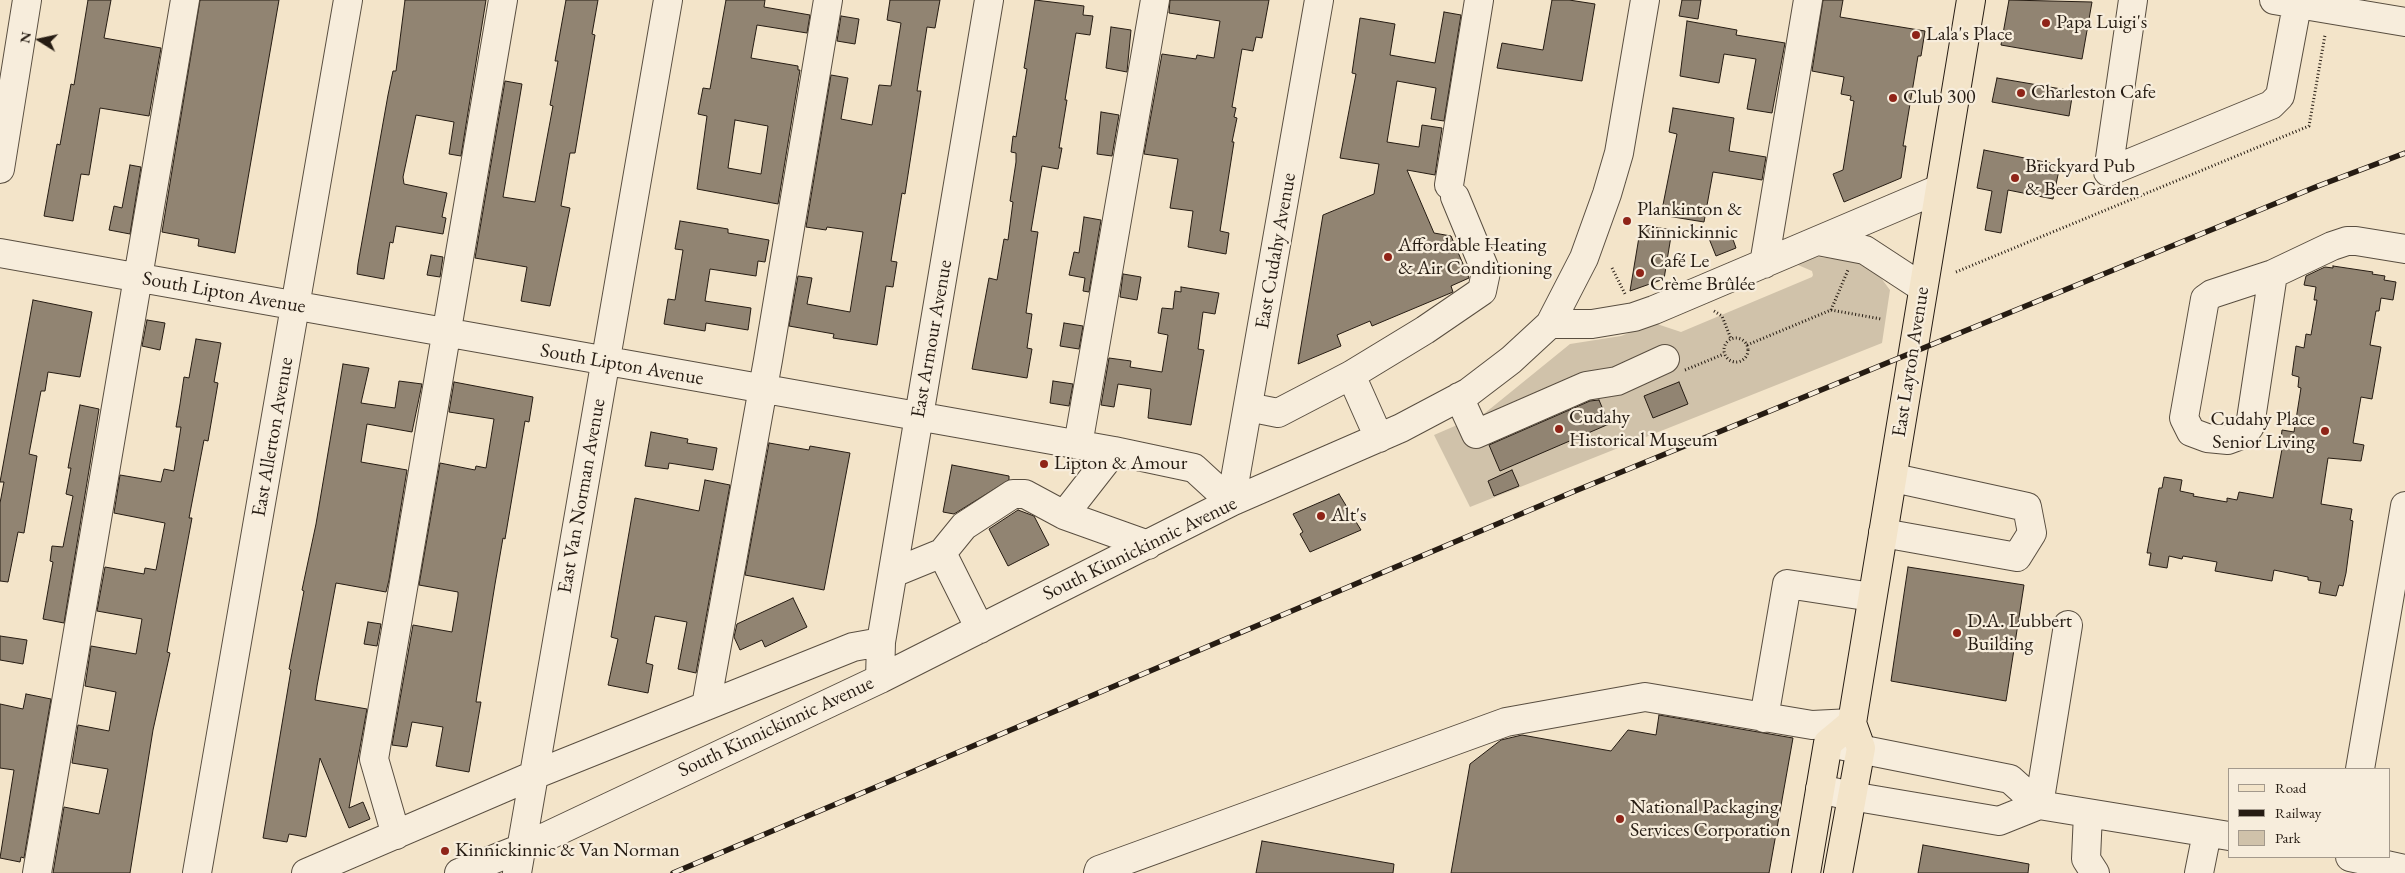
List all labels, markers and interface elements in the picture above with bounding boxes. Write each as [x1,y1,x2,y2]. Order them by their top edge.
place label: Papa Luigi's [2056,11,2147,35]
north arrow [15,15,65,65]
marker: Papa Luigi's [2040,17,2052,29]
place label: Lala's Place [1926,23,2012,47]
marker: Lala's Place [1910,29,1922,41]
text: N [15,30,35,45]
place label: Charleston Cafe [2031,81,2156,105]
place label: Club 300 [1903,86,1976,110]
marker: Charleston Cafe [2015,87,2027,99]
marker: Club 300 [1887,92,1899,104]
place label: Brickyard Pub & Beer Garden [2025,155,2140,202]
street label: East Cudahy Avenue [1250,171,1302,331]
marker: Brickyard Pub & Beer Garden [2009,172,2021,184]
place label: Plankinton & Kinnickinnic [1637,198,1742,245]
marker: Plankinton & Kinnickinnic [1621,215,1633,227]
place label: Affordable Heating & Air Conditioning [1398,234,1552,281]
place label: Café Le Crème Brûlée [1650,250,1755,297]
marker: Affordable Heating & Air Conditioning [1382,251,1394,263]
street label: East Armour Avenue [906,258,958,420]
street label: South Lipton Avenue [140,267,308,319]
marker: Café Le Crème Brûlée [1634,267,1646,279]
street label: East Layton Avenue [1887,285,1935,439]
street label: South Lipton Avenue [538,339,706,391]
street label: East Allerton Avenue [247,355,299,519]
street label: East Van Norman Avenue [553,397,611,595]
place label: Cudahy Historical Museum [1569,406,1718,453]
place label: Cudahy Place Senior Living [2211,408,2315,455]
marker: Cudahy Historical Museum [1553,423,1565,435]
marker: Cudahy Place Senior Living [2319,425,2331,437]
place label: Lipton & Amour [1054,452,1187,476]
marker: Lipton & Amour [1038,458,1050,470]
street label: South Kinnickinnic Avenue [1039,492,1241,606]
place label: Alt's [1331,504,1366,528]
marker: Alt's [1315,510,1327,522]
place label: D.A. Lubbert Building [1967,610,2072,657]
marker: D.A. Lubbert Building [1951,627,1963,639]
street label: South Kinnickinnic Avenue [674,671,878,783]
legend [2228,768,2390,858]
text: Road [2275,778,2306,797]
place label: National Packaging Services Corporation [1630,796,1791,843]
text: Railway [2275,803,2321,822]
marker: National Packaging Services Corporation [1614,813,1626,825]
text: Park [2275,828,2301,847]
place label: Kinnickinnic & Van Norman [455,839,680,863]
marker: Kinnickinnic & Van Norman [439,845,451,857]

